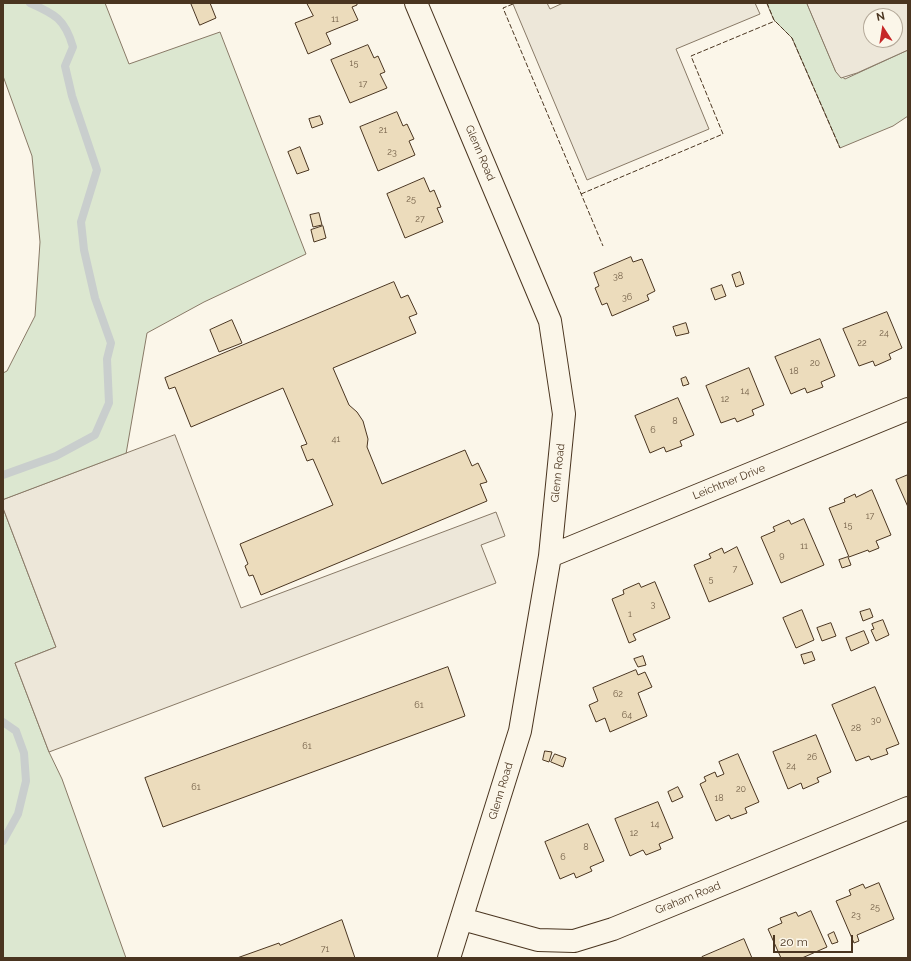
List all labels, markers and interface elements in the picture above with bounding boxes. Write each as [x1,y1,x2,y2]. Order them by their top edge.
north arrow [863,8,903,48]
text: N [875,10,886,24]
house number: 11 [331,14,339,24]
house number: 15 [350,58,358,68]
house number: 17 [359,79,367,89]
street label: Glenn Road [462,123,498,183]
house number: 21 [379,125,387,135]
house number: 23 [387,147,397,157]
house number: 25 [406,194,416,204]
house number: 27 [415,214,425,224]
house number: 38 [613,271,623,281]
house number: 36 [622,292,632,302]
house number: 24 [879,328,889,338]
house number: 22 [857,338,867,348]
house number: 20 [810,358,820,368]
house number: 18 [789,366,799,376]
house number: 14 [741,386,749,396]
house number: 12 [721,394,729,404]
house number: 8 [672,416,678,426]
house number: 6 [650,425,656,435]
house number: 41 [332,434,340,444]
street label: Glenn Road [548,443,568,503]
street label: Leichtner Drive [691,461,767,503]
house number: 17 [866,511,874,521]
house number: 15 [844,520,852,530]
house number: 11 [800,541,808,551]
house number: 9 [779,550,785,560]
house number: 7 [733,564,737,574]
house number: 5 [709,574,713,584]
house number: 3 [651,599,655,609]
house number: 1 [628,609,632,619]
house number: 62 [613,689,623,699]
house number: 61 [414,700,424,710]
house number: 64 [622,710,632,720]
house number: 30 [871,715,881,725]
house number: 28 [851,723,861,733]
house number: 61 [302,741,312,751]
house number: 26 [807,752,817,762]
street label: Glenn Road [486,761,516,821]
house number: 24 [786,761,796,771]
house number: 61 [191,782,201,792]
house number: 20 [736,784,746,794]
house number: 18 [714,793,724,803]
house number: 14 [651,819,659,829]
house number: 12 [630,828,638,838]
house number: 8 [583,842,589,852]
house number: 6 [560,852,566,862]
street label: Graham Road [653,879,723,917]
house number: 25 [870,902,880,912]
house number: 23 [851,910,861,920]
scale bar [775,927,855,953]
text: 20 m [780,935,808,949]
house number: 71 [321,944,329,954]

